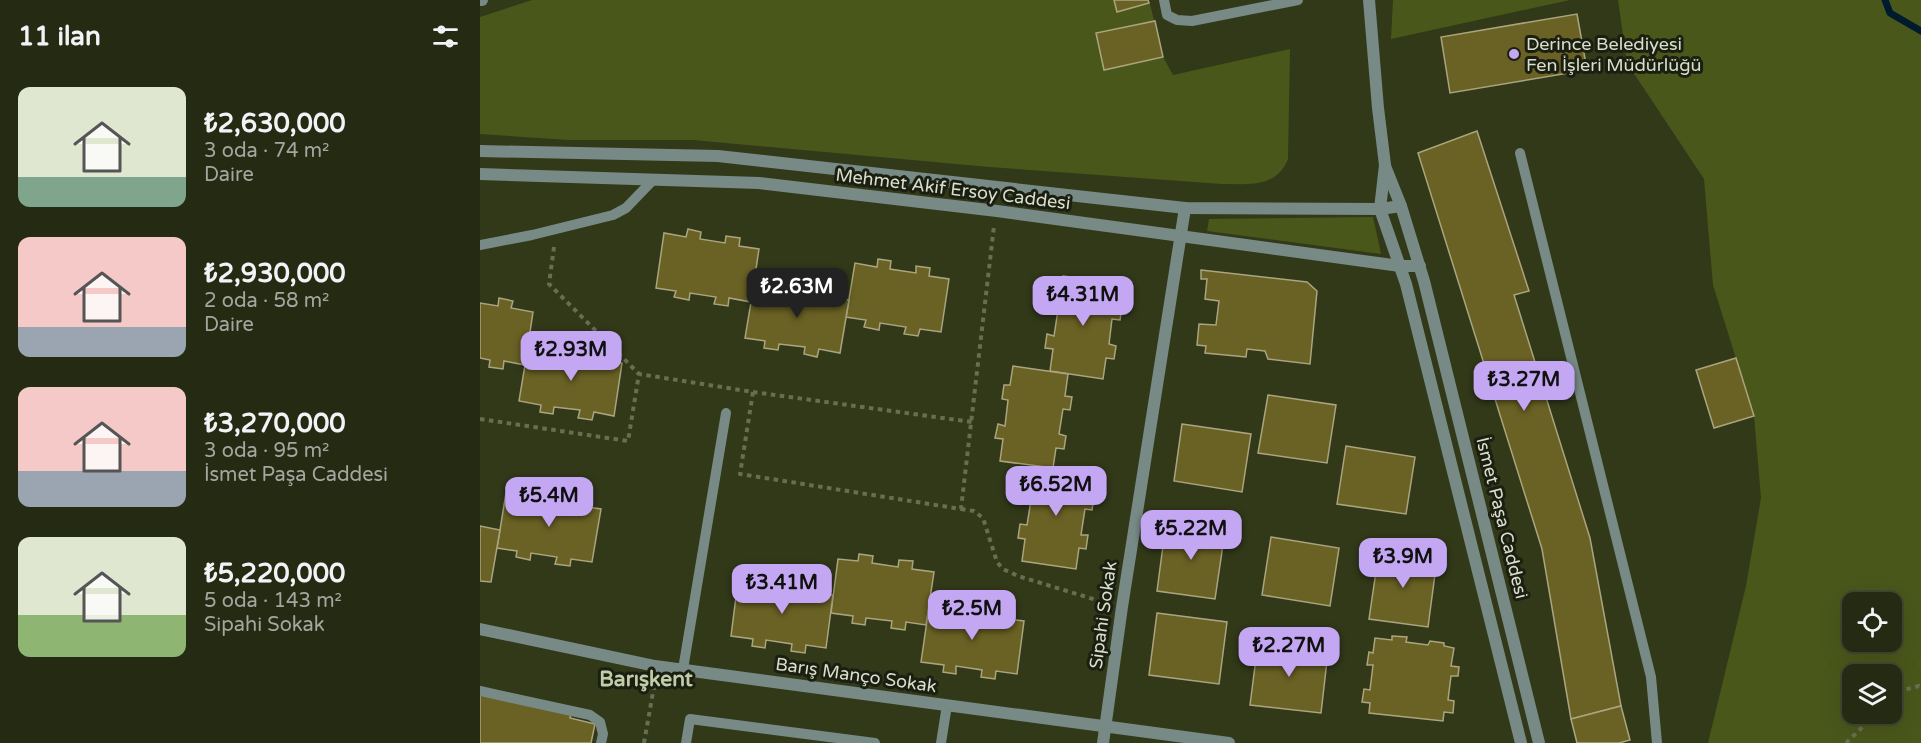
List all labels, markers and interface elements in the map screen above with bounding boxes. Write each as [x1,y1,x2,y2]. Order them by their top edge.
icon: filters [429,20,462,53]
text: 11 ilan [18,21,101,52]
place label: Derince Belediyesi Fen İşleri Müdürlüğü [1526,33,1701,76]
marker: Derince Belediyesi Fen İşleri Müdürlüğü [1507,47,1521,61]
text: ₺2,630,000 [204,108,346,139]
icon: home [66,111,138,183]
text: 3 oda · 74 m² [204,139,329,163]
text: Daire [204,163,254,187]
street label: Mehmet Akif Ersoy Caddesi [834,164,1072,214]
text: ₺2,930,000 [204,258,346,289]
icon: home [66,261,138,333]
pin: ₺2.63M [748,268,846,319]
text: ₺2.63M [761,275,833,299]
pin: ₺4.31M [1034,276,1132,327]
text: ₺4.31M [1047,283,1119,307]
text: 2 oda · 58 m² [204,289,329,313]
text: Daire [204,313,254,337]
pin: ₺2.93M [522,331,620,382]
text: ₺2.93M [535,338,607,362]
pin: ₺3.27M [1475,361,1573,412]
text: ₺3.27M [1488,368,1560,392]
text: ₺3,270,000 [204,408,346,439]
icon: home [66,411,138,483]
street label: İsmet Paşa Caddesi [1471,435,1533,601]
text: 3 oda · 95 m² [204,439,329,463]
text: İsmet Paşa Caddesi [204,463,388,487]
pin: ₺6.52M [1007,466,1105,517]
text: ₺6.52M [1020,473,1092,497]
pin: ₺5.4M [507,477,591,528]
text: ₺5.4M [519,484,579,508]
pin: ₺5.22M [1142,510,1240,561]
text: ₺5.22M [1155,517,1227,541]
pin: ₺3.9M [1361,538,1445,589]
text: ₺3.9M [1373,545,1433,569]
text: ₺5,220,000 [204,558,345,589]
street label: Sipahi Sokak [1085,560,1121,670]
icon: home [66,561,138,633]
pin: ₺3.41M [733,564,831,615]
text: ₺3.41M [746,571,818,595]
text: 5 oda · 143 m² [204,589,342,613]
pin: ₺2.5M [930,590,1014,641]
map controls [1842,592,1902,724]
button: locate [1842,592,1902,652]
text: ₺2.5M [942,597,1002,621]
text: Sipahi Sokak [204,613,325,637]
pin: ₺2.27M [1240,627,1338,678]
text: ₺2.27M [1253,634,1325,658]
street label: Barış Manço Sokak [774,653,938,697]
button: layers [1842,664,1902,724]
district label: Barışkent [599,667,693,692]

